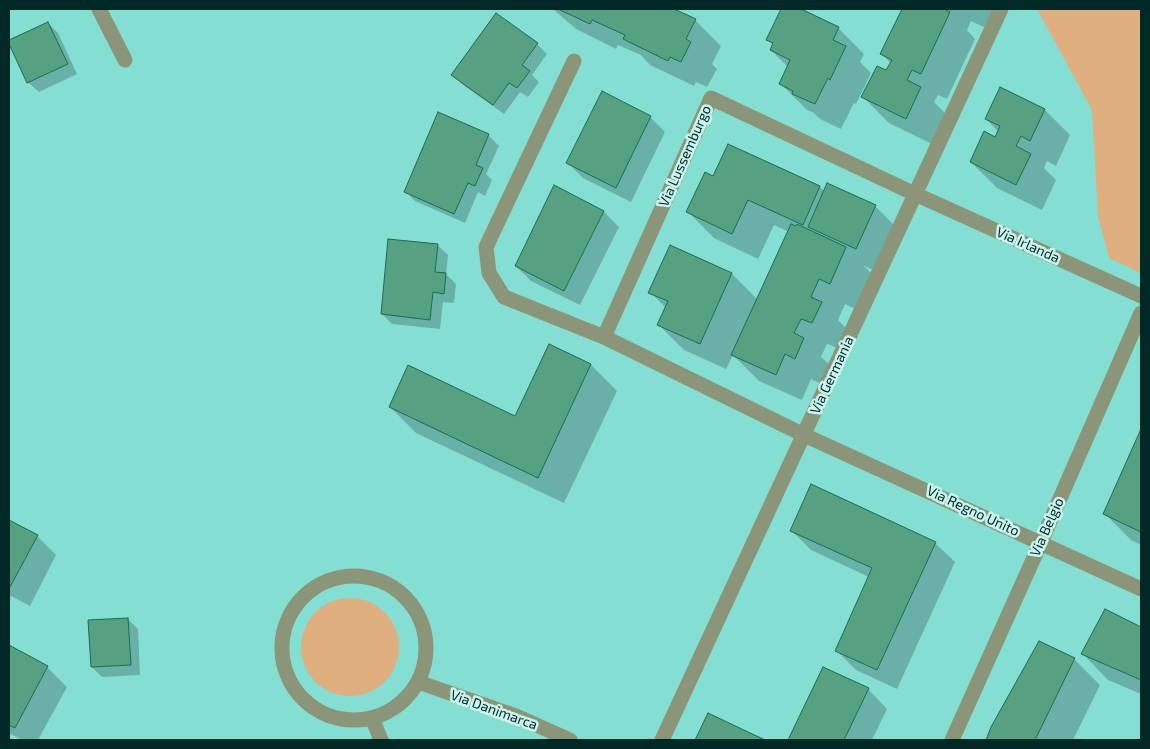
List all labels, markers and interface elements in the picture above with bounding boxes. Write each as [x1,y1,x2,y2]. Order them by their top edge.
street label: Via Lussemburgo [655,103,715,209]
street label: Via Irlanda [994,224,1062,266]
street label: Via Germania [807,333,857,417]
street label: Via Regno Unito [924,482,1022,540]
street label: Via Belgio [1027,495,1067,559]
street label: Via Danimarca [448,686,540,734]

